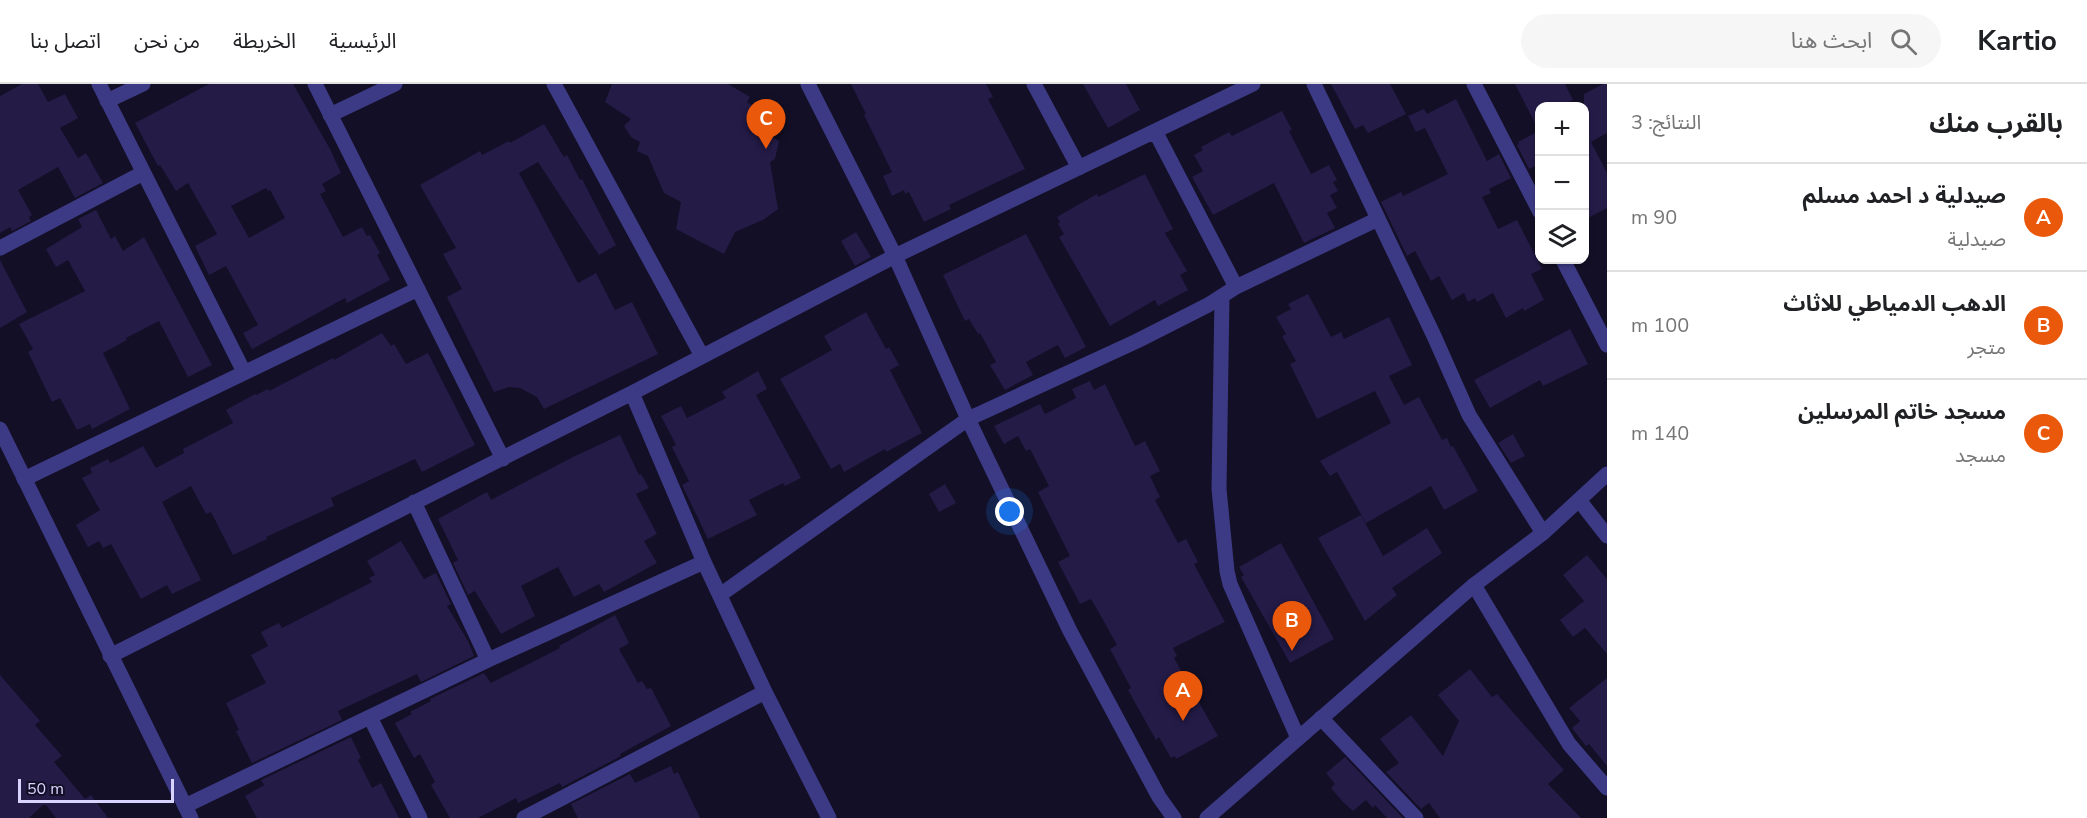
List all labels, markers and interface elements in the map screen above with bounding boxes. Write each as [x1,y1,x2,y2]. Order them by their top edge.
search box [1521,14,1941,68]
text: Kartio [1977,22,2057,60]
icon: search [1887,25,1920,58]
text: ابحث هنا [1791,26,1872,56]
text: اتصل بنا [30,27,101,55]
text: من نحن [134,27,200,55]
text: الخريطة [233,27,296,55]
text: الرئيسية [329,27,396,55]
pin: C [746,100,786,149]
map controls [1535,102,1589,264]
button: + [1535,102,1589,156]
text: بالقرب منك [1929,106,2063,141]
text: النتائج: 3 [1631,109,1701,136]
button: − [1535,156,1589,210]
text: صيدلية د احمد مسلم [1803,181,2006,211]
text: 90 m [1631,204,1677,231]
text: A [2036,204,2051,231]
button: layers [1535,210,1589,264]
text: صيدلية [1947,226,2006,253]
text: الدهب الدمياطي للاثاث [1783,289,2006,319]
text: 100 m [1631,312,1689,339]
text: B [2037,312,2050,339]
text: متجر [1967,334,2006,361]
text: مسجد خاتم المرسلين [1798,397,2006,427]
text: 140 m [1631,420,1689,447]
text: C [2037,420,2050,447]
text: مسجد [1955,442,2006,469]
your location [995,497,1024,526]
pin: B [1272,602,1312,651]
pin: A [1164,672,1202,721]
scale bar [18,776,174,804]
text: 50 m [27,778,64,800]

